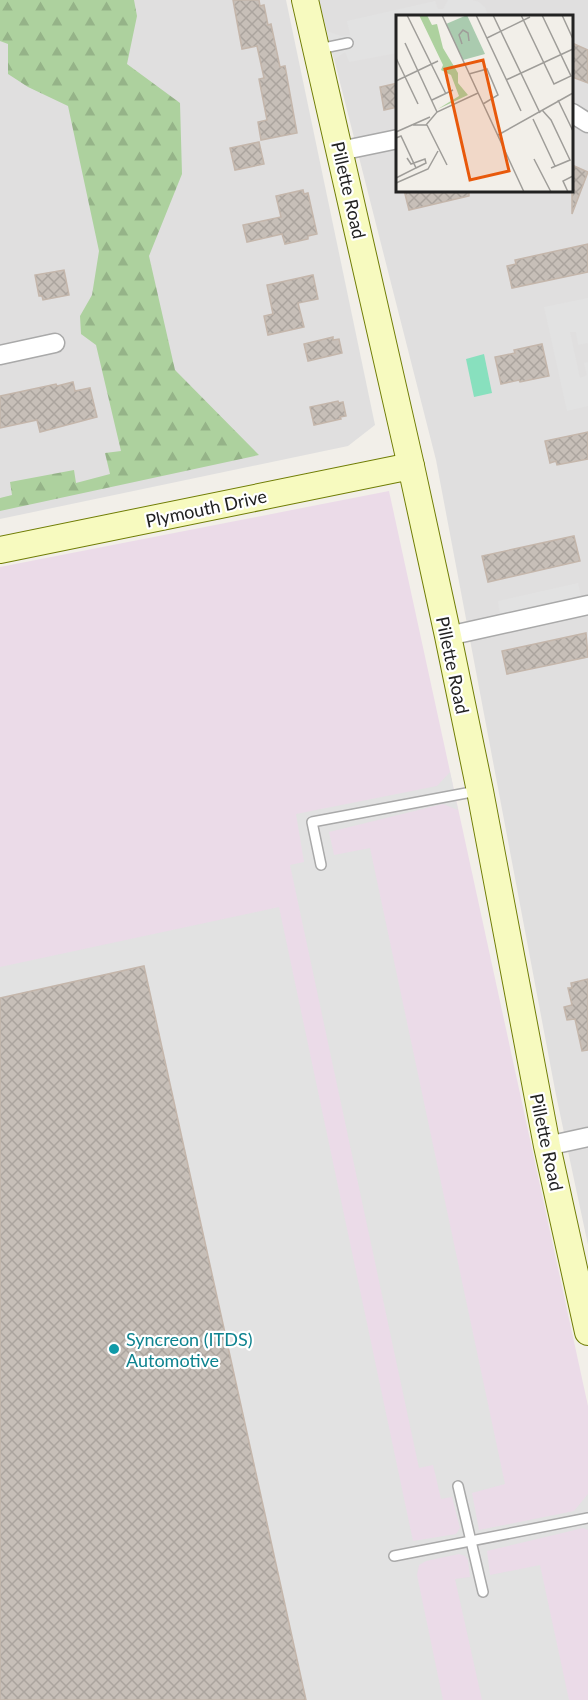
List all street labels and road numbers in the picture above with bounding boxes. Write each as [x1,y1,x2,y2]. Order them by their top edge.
street label: Pillette Road [327,139,371,241]
street label: Plymouth Drive [143,484,269,532]
street label: Pillette Road [432,614,474,716]
street label: Pillette Road [526,1091,568,1193]

